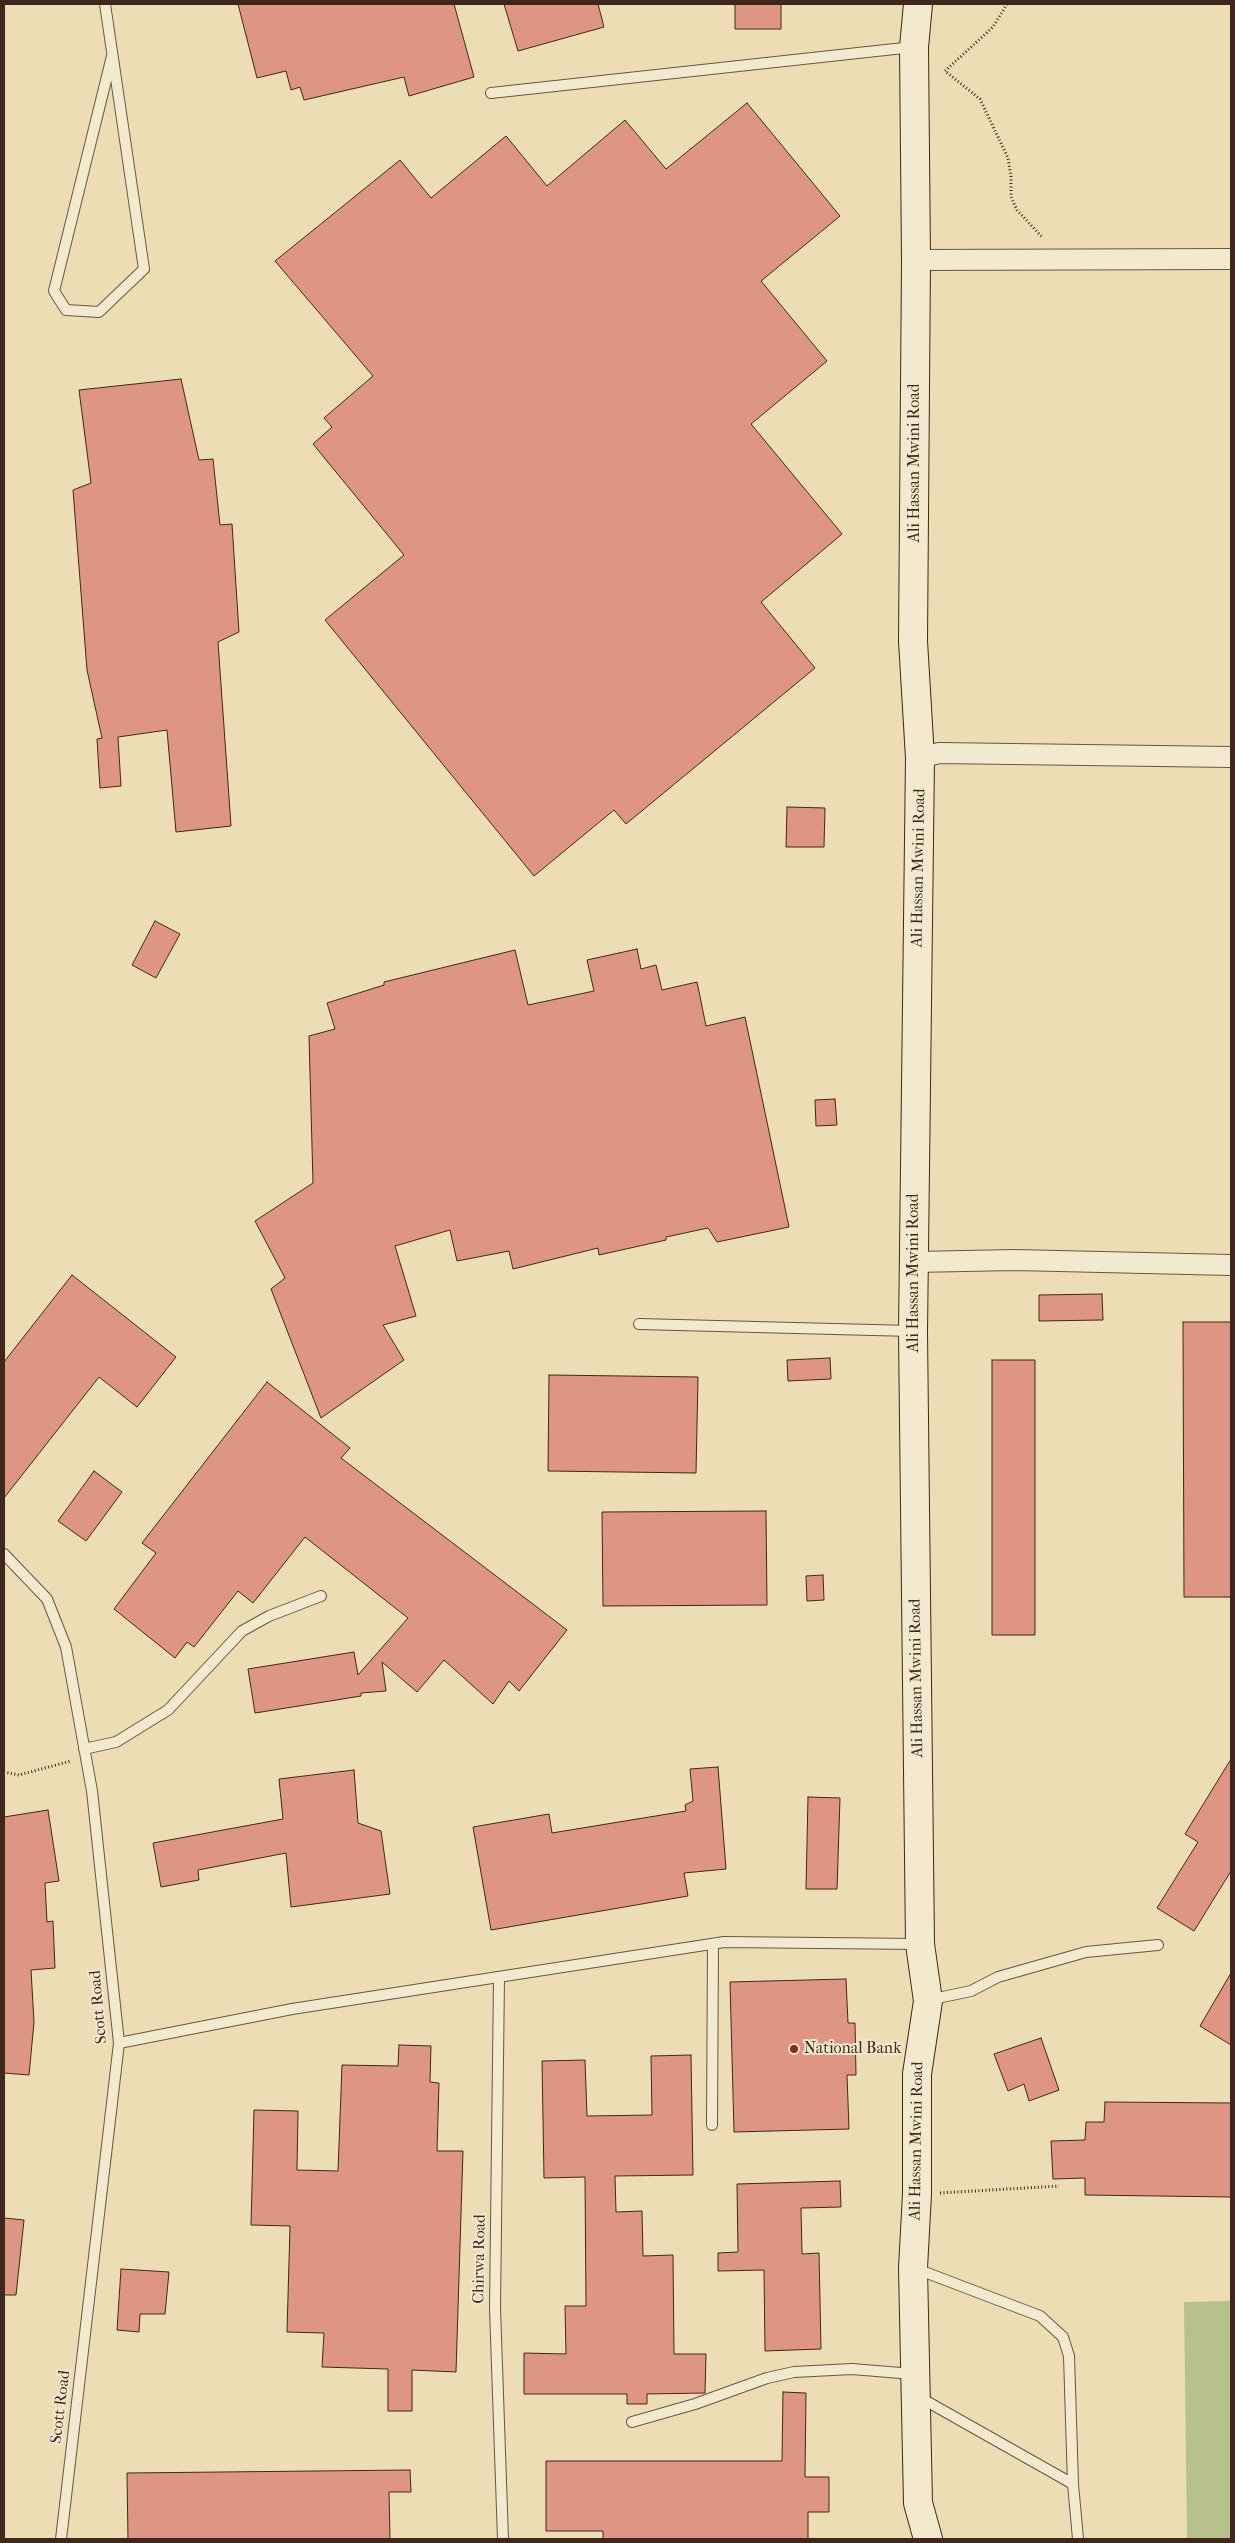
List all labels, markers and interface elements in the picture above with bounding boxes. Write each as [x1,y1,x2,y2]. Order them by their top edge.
street label: Ali Hassan Mwini Road [905,384,925,542]
street label: Ali Hassan Mwini Road [908,788,930,948]
street label: Ali Hassan Mwini Road [904,1194,924,1352]
street label: Ali Hassan Mwini Road [906,1598,928,1758]
street label: Scott Road [86,1969,112,2045]
place label: National Bank [804,2039,901,2059]
marker: National Bank [788,2043,800,2055]
street label: Ali Hassan Mwini Road [906,2061,928,2221]
street label: Chirwa Road [470,2214,490,2304]
street label: Scott Road [47,2369,75,2445]

